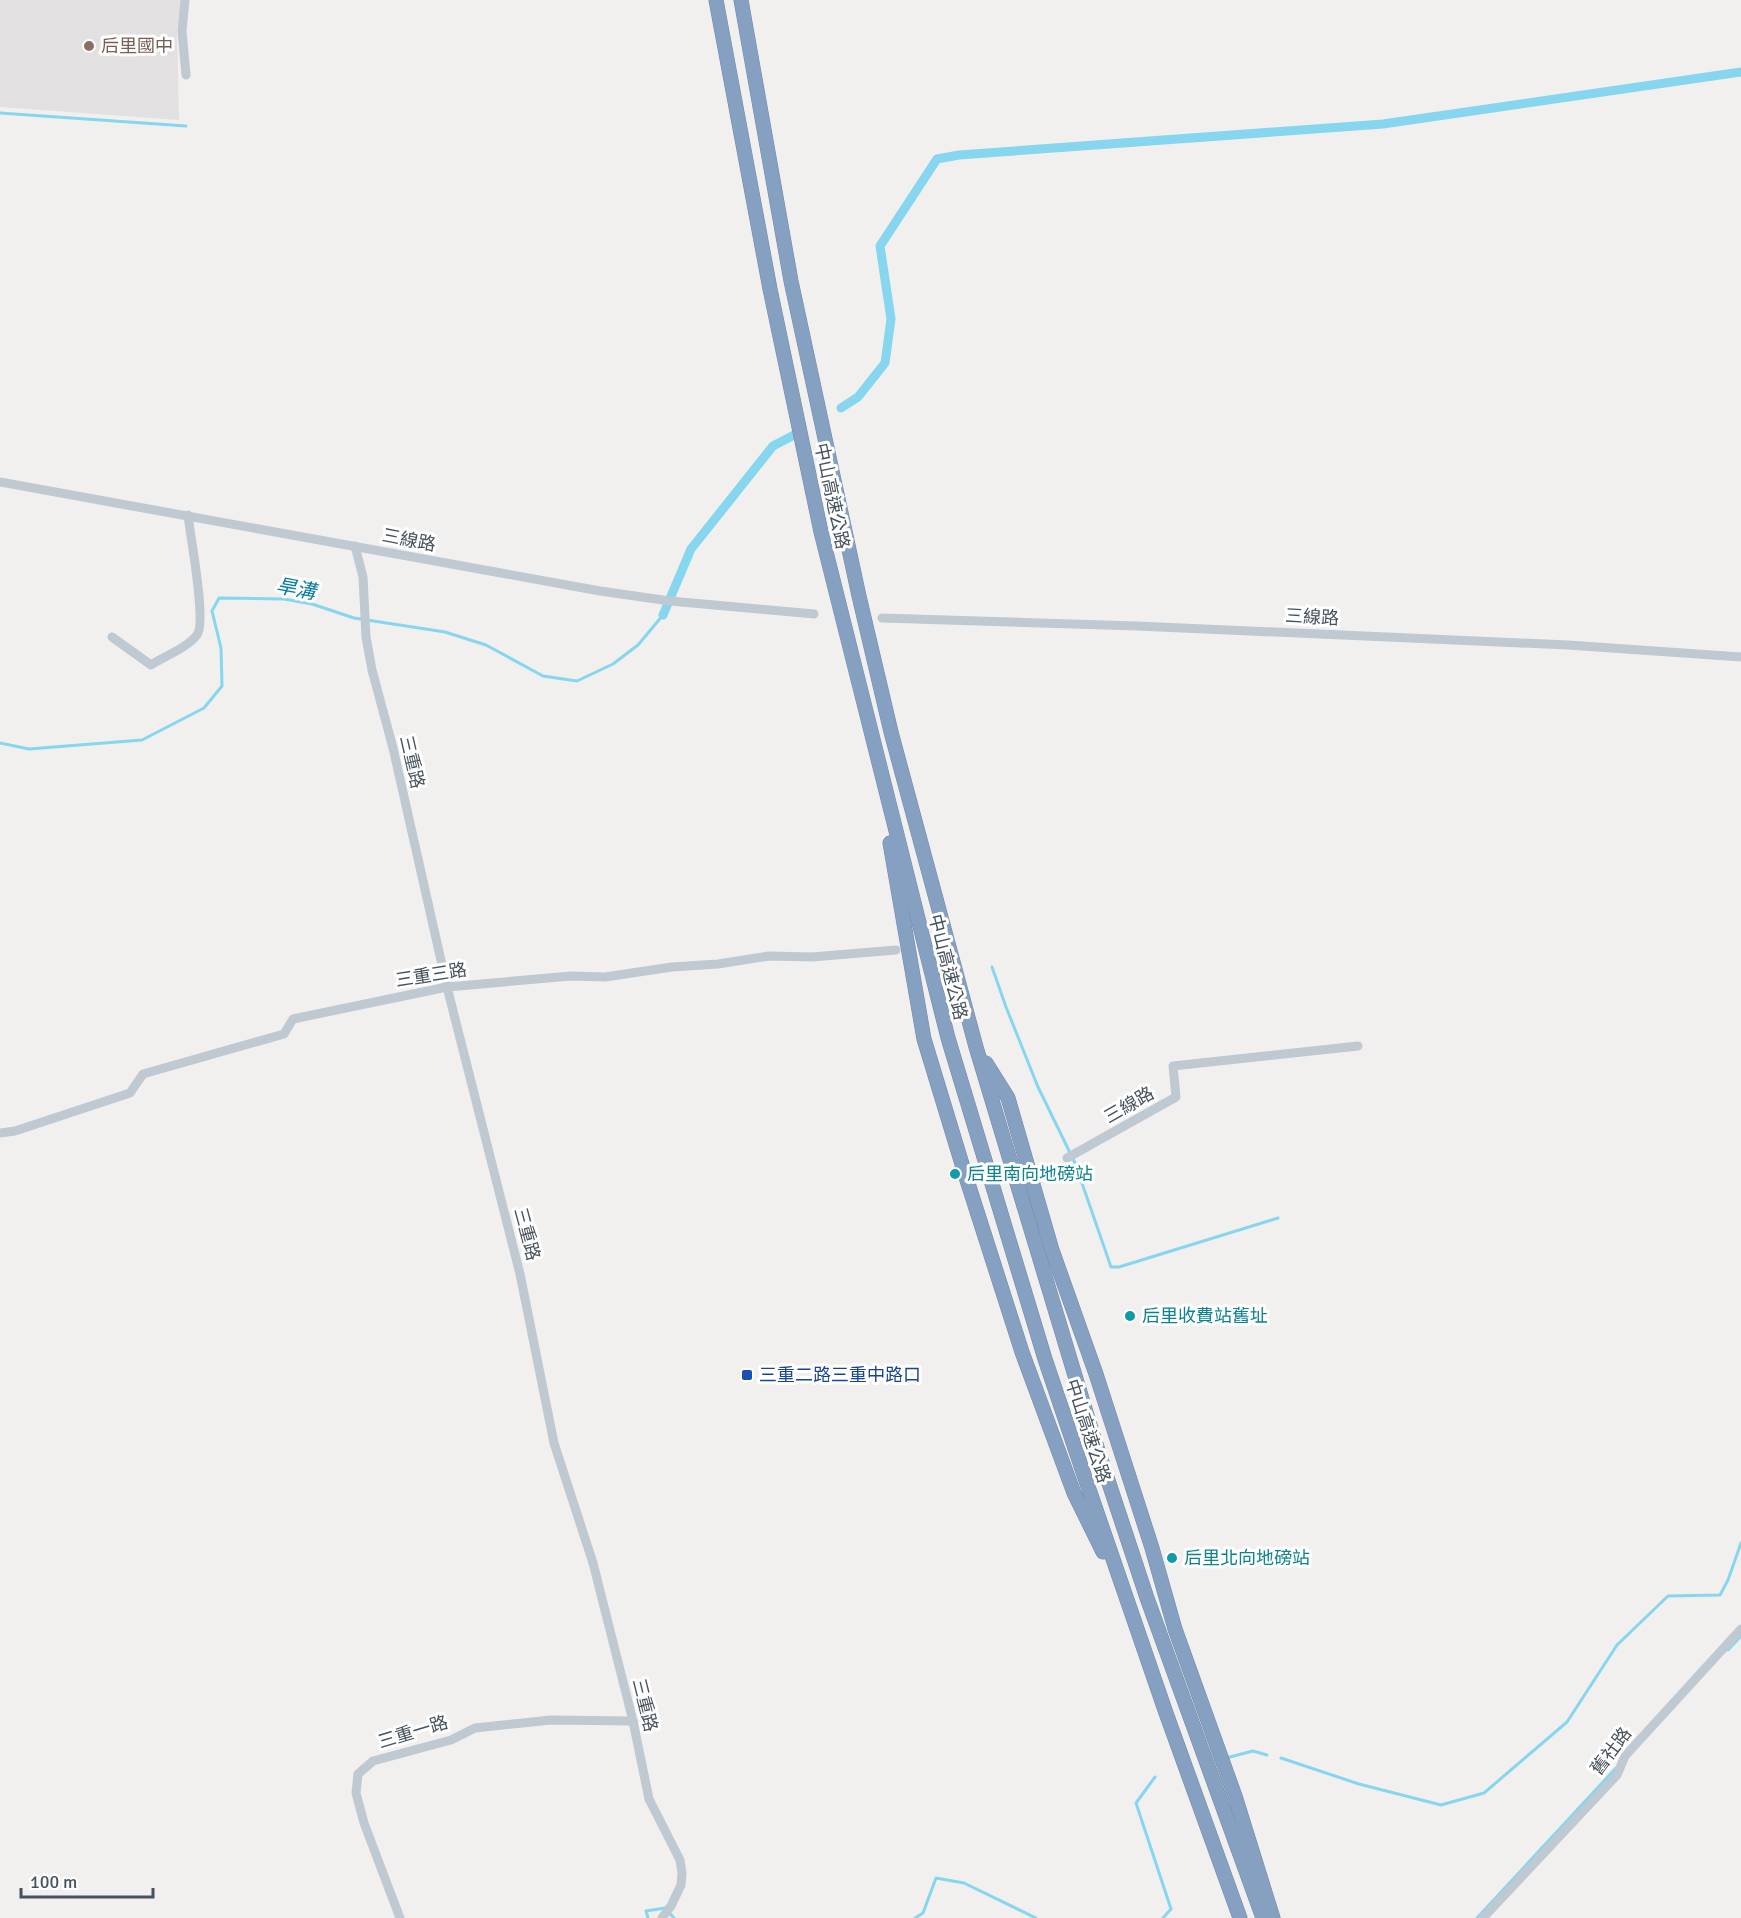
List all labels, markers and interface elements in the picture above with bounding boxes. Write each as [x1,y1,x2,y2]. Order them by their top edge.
place label: 后里國中 [101,35,173,57]
marker: 后里國中 [82,39,96,53]
street label: 中山高速公路 [810,441,854,551]
street label: 三線路 [380,524,438,556]
water label: 旱溝 [274,573,321,605]
street label: 三線路 [1284,605,1340,629]
street label: 三重路 [395,733,429,791]
street label: 中山高速公路 [924,912,972,1022]
street label: 三重三路 [394,959,468,991]
street label: 三線路 [1100,1082,1158,1128]
place label: 后里南向地磅站 [967,1163,1093,1185]
marker: 后里南向地磅站 [948,1167,962,1181]
street label: 三重路 [509,1205,545,1263]
place label: 后里收費站舊址 [1142,1305,1268,1327]
marker: 后里收費站舊址 [1123,1309,1137,1323]
place label: 三重二路三重中路口 [759,1364,921,1386]
marker: 三重二路三重中路口 [740,1368,754,1382]
street label: 中山高速公路 [1061,1376,1115,1486]
place label: 后里北向地磅站 [1184,1547,1310,1569]
marker: 后里北向地磅站 [1165,1551,1179,1565]
street label: 三重路 [628,1676,662,1734]
street label: 三重一路 [375,1711,451,1753]
street label: 舊社路 [1586,1723,1636,1779]
scale bar [21,1861,153,1899]
text: 100 m [30,1871,77,1893]

